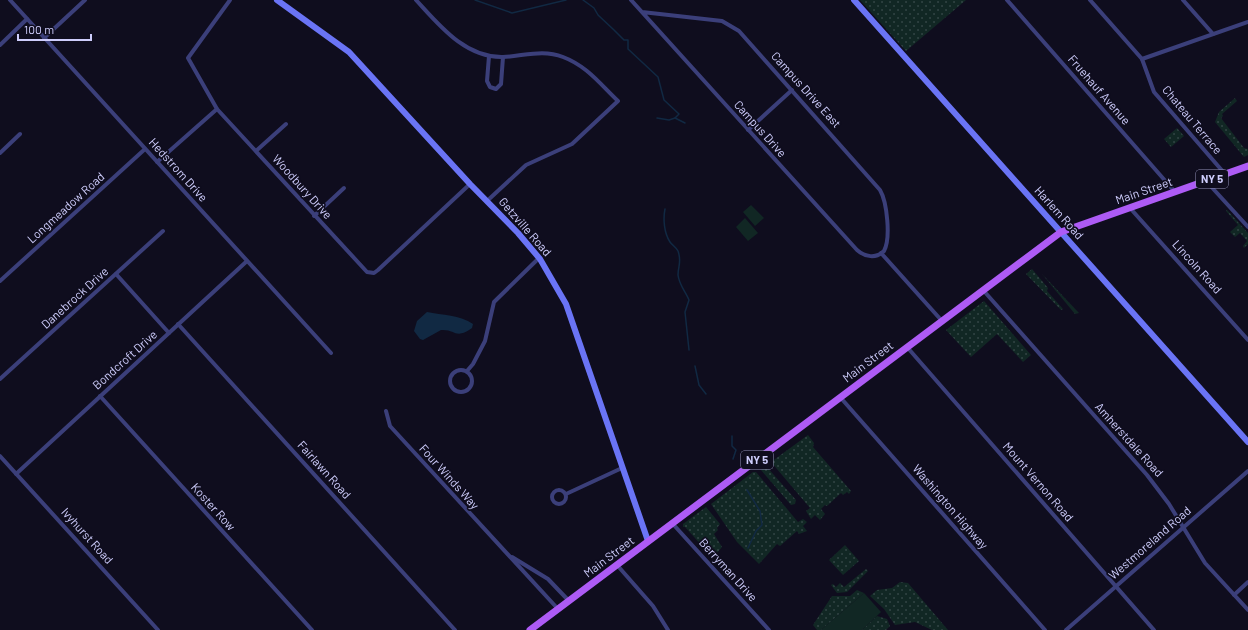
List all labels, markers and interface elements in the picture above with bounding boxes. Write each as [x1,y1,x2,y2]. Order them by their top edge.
scale bar [18,16,91,42]
text: 100 m [24,22,54,36]
street label: Campus Drive East [769,49,844,130]
street label: Fruehauf Avenue [1066,52,1134,127]
street label: Chateau Terrace [1160,82,1225,156]
street label: Campus Drive [732,97,790,159]
street label: Hedstrom Drive [146,135,211,204]
street label: Woodbury Drive [270,151,335,221]
street label: Longmeadow Road [24,169,107,246]
road number: NY 5 [1196,170,1228,188]
street label: Main Street [1113,174,1174,206]
street label: Harlem Road [1032,183,1087,242]
street label: Getzville Road [497,194,555,258]
street label: Lincoln Road [1170,237,1225,296]
street label: Danebrock Drive [38,264,111,331]
street label: Bondcroft Drive [89,327,159,392]
street label: Main Street [839,338,895,385]
street label: Amherstdale Road [1093,399,1167,479]
street label: Fairlawn Road [295,438,354,501]
street label: Mount Vernon Road [1001,439,1077,524]
street label: Four Winds Way [417,441,483,512]
road number: NY 5 [741,451,773,469]
street label: Washington Highway [910,461,992,552]
street label: Koster Row [189,480,239,533]
street label: Westmoreland Road [1105,503,1193,582]
street label: Ivyhurst Road [59,504,117,566]
street label: Main Street [580,533,636,580]
street label: Berryman Drive [697,535,761,604]

